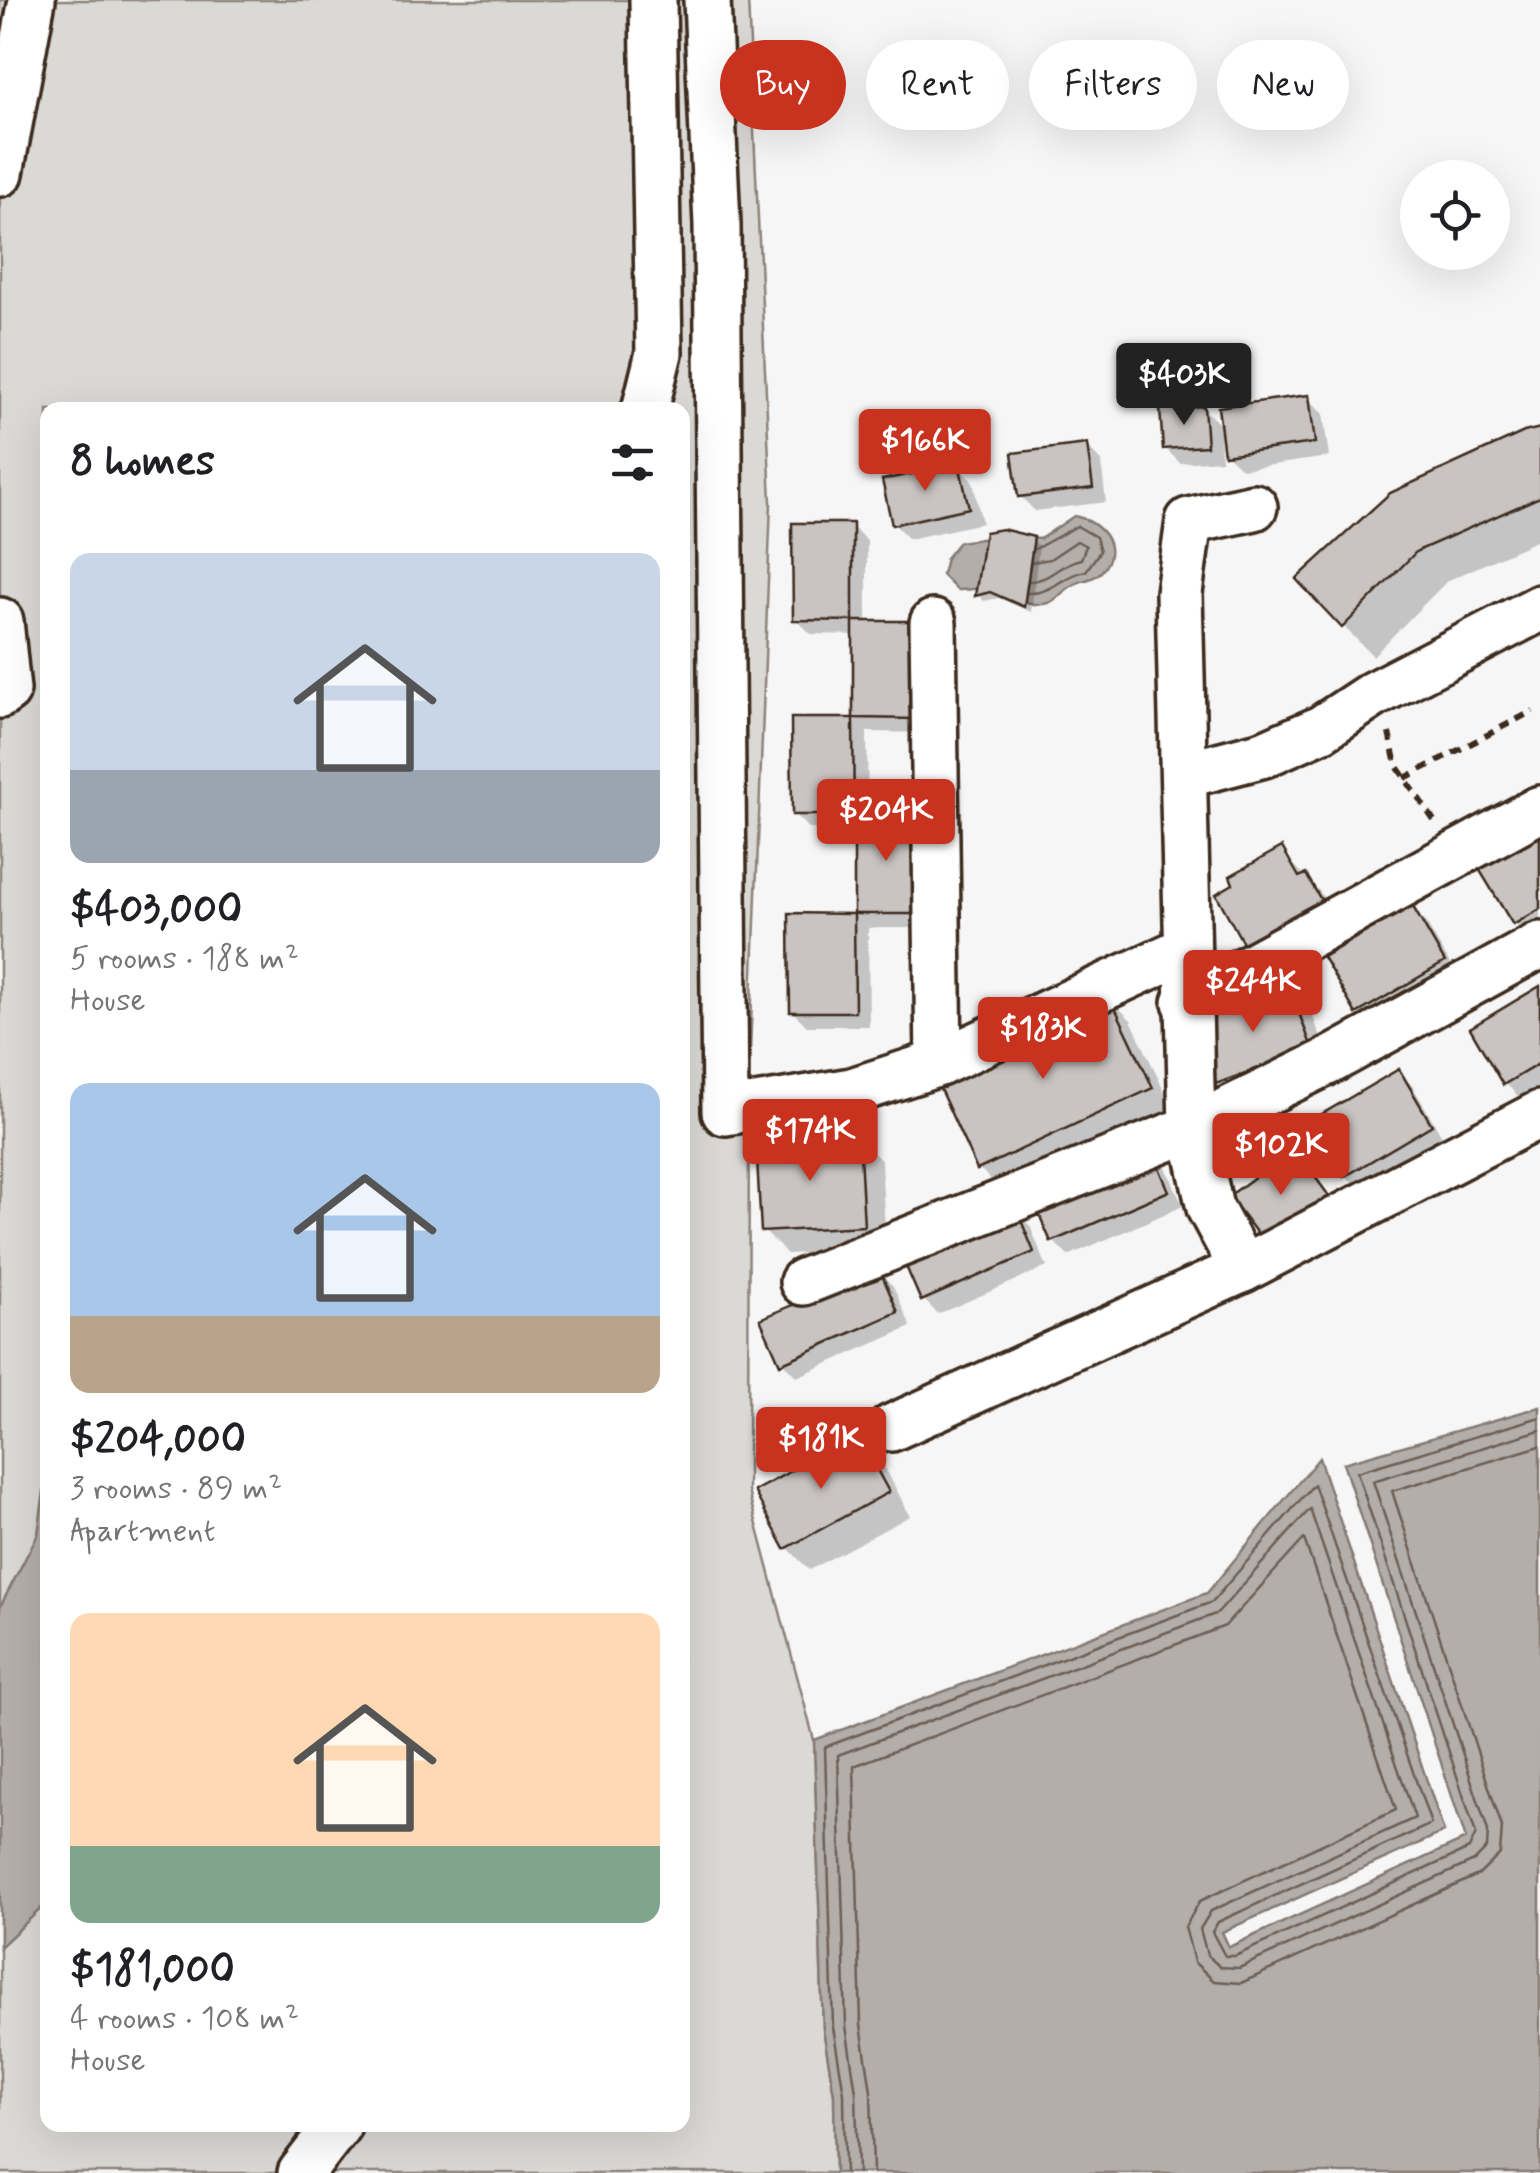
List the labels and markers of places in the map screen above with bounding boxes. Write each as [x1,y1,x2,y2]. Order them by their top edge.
pin: $403K [1114,343,1254,428]
pin: $166K [855,409,995,494]
pin: $204K [816,779,956,864]
pin: $244K [1183,950,1323,1035]
pin: $183K [973,997,1113,1082]
pin: $174K [740,1099,880,1184]
pin: $102K [1211,1113,1351,1198]
pin: $181K [751,1407,891,1492]

